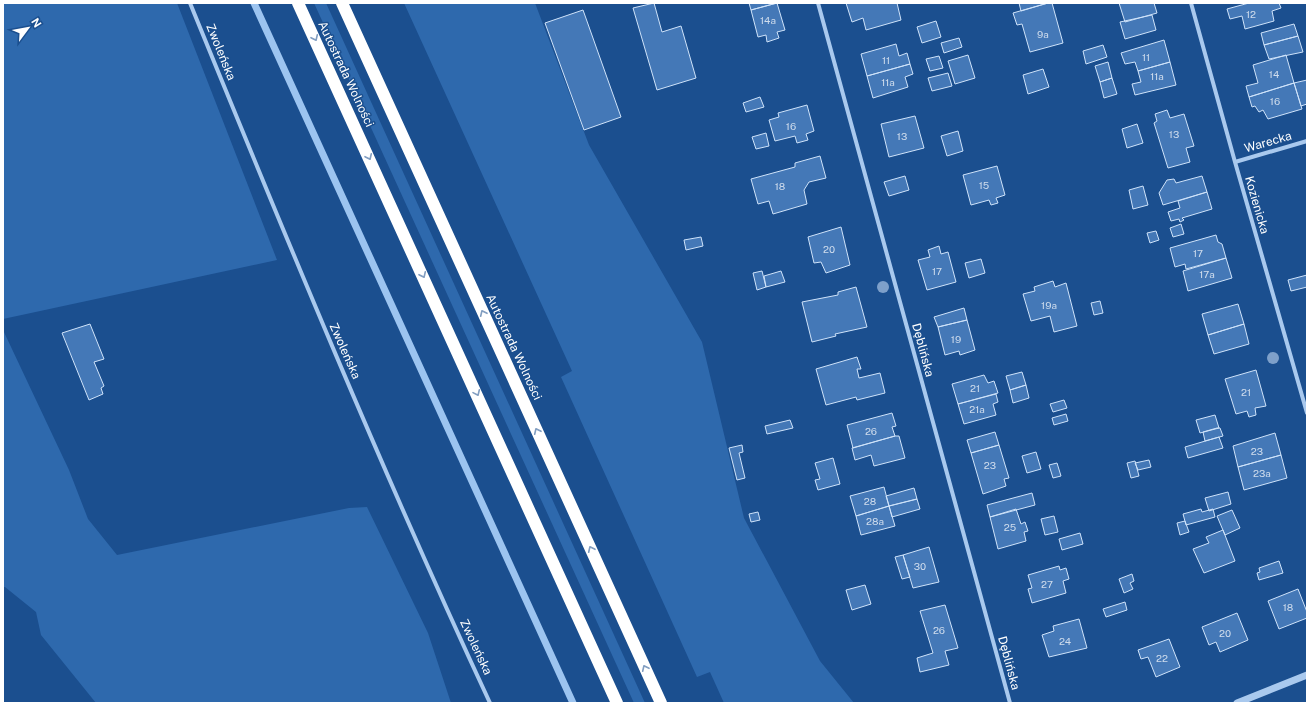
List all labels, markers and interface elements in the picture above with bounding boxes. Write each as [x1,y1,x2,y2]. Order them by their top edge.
north arrow [8,8,48,48]
house number: 12 [1246,8,1256,20]
house number: 14a [760,14,776,26]
text: N [29,16,44,30]
street label: Autostrada Wolności [315,19,377,129]
street label: Zwoleńska [203,22,239,82]
house number: 9a [1037,28,1049,40]
one-way arrow [310,34,318,42]
house number: 11 [1142,51,1150,63]
house number: 11 [882,54,890,66]
house number: 14 [1269,68,1279,80]
house number: 11a [1150,70,1164,82]
house number: 11a [881,76,895,88]
house number: 16 [1270,95,1280,107]
house number: 16 [786,120,796,132]
house number: 13 [1169,128,1179,140]
street label: Warecka [1243,129,1293,155]
house number: 13 [897,130,907,142]
one-way arrow [364,152,372,160]
street label: Kozienicka [1242,174,1272,236]
house number: 15 [979,179,989,191]
house number: 18 [775,180,785,192]
house number: 20 [823,243,835,255]
house number: 17 [1193,247,1203,259]
house number: 17 [932,265,942,277]
house number: 17a [1199,268,1215,280]
one-way arrow [418,271,426,278]
street label: Autostrada Wolności [483,292,545,402]
house number: 19a [1041,299,1057,311]
one-way arrow [480,309,488,317]
street label: Zwoleńska [326,321,364,381]
street label: Dęblińska [909,322,937,378]
house number: 19 [951,333,961,345]
house number: 21 [970,382,980,394]
house number: 21 [1241,386,1251,398]
one-way arrow [472,389,480,397]
house number: 21a [969,403,985,415]
house number: 26 [865,425,877,437]
one-way arrow [534,428,542,435]
house number: 23 [1251,445,1263,457]
house number: 23 [984,459,996,471]
house number: 23a [1253,467,1271,479]
house number: 28 [864,495,876,507]
house number: 28a [866,515,884,527]
house number: 25 [1004,521,1016,533]
one-way arrow [588,546,596,554]
house number: 30 [914,560,926,572]
house number: 27 [1041,578,1053,590]
house number: 18 [1283,601,1293,613]
street label: Zwoleńska [457,617,495,677]
house number: 26 [933,624,945,636]
house number: 20 [1219,627,1231,639]
street label: Dęblińska [995,635,1023,691]
house number: 24 [1059,635,1071,647]
house number: 22 [1156,652,1168,664]
one-way arrow [642,664,650,672]

